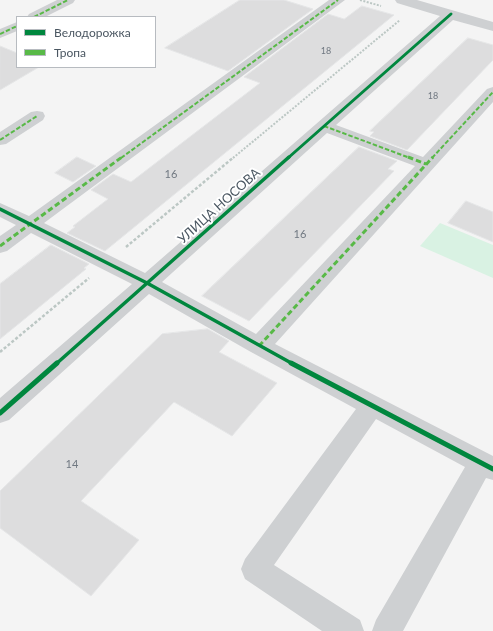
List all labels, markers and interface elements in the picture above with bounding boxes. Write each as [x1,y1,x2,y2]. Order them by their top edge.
legend [16,16,156,68]
text: Велодорожка [54,25,131,40]
text: Тропа [54,45,86,60]
house number: 18 [321,46,331,56]
house number: 18 [428,91,438,101]
street label: УЛИЦА НОСОВА [175,165,263,247]
house number: 16 [165,167,177,181]
house number: 16 [294,227,306,241]
house number: 14 [66,457,78,471]

